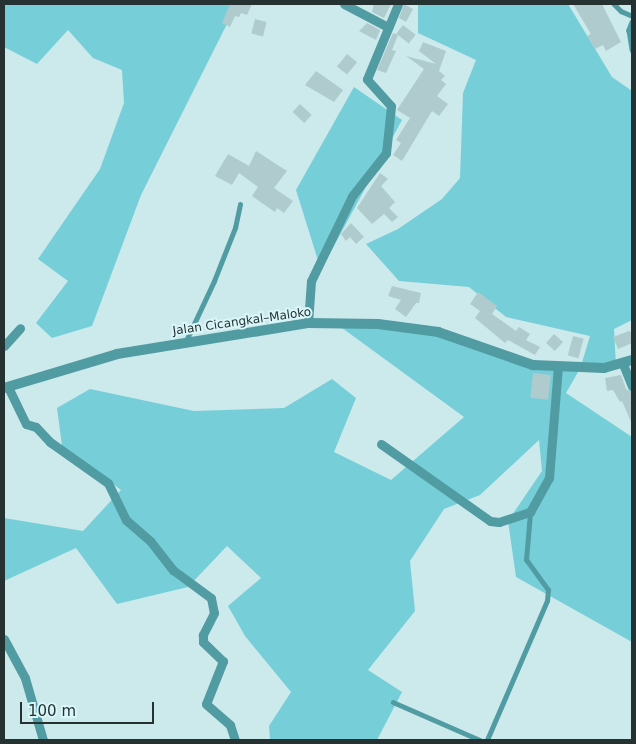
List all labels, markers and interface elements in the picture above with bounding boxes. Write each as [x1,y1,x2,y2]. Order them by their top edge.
street label: Jalan Cicangkal–Maloko [172,305,312,339]
scale bar [22,692,156,724]
text: 100 m [28,702,76,720]

